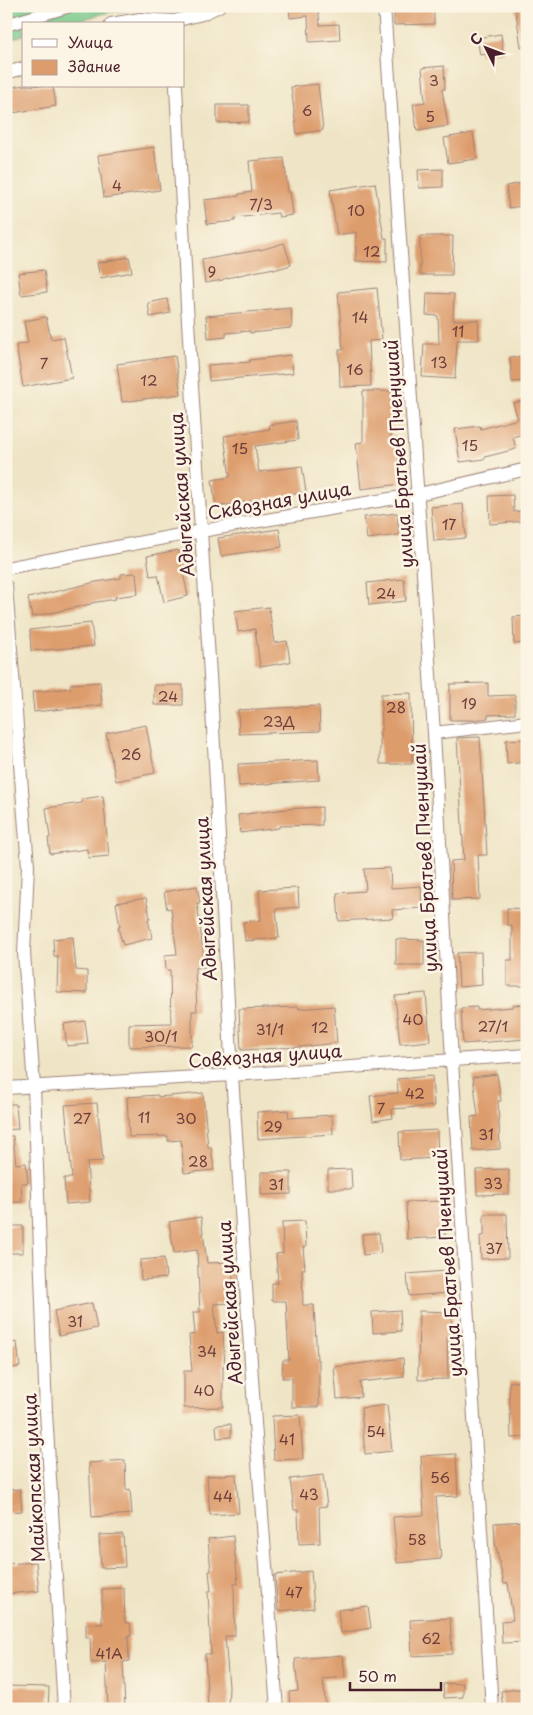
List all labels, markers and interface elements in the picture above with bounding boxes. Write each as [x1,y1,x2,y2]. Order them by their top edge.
legend [22,22,185,88]
north arrow [460,22,510,72]
text: С [465,28,487,50]
text: Улица [68,30,113,53]
text: Здание [68,54,121,77]
house number: 3 [429,68,439,91]
house number: 6 [302,98,312,121]
house number: 5 [425,104,435,127]
house number: 4 [112,173,122,196]
house number: 7/3 [249,192,273,215]
house number: 10 [347,198,365,221]
house number: 12 [363,239,381,262]
house number: 9 [208,259,216,282]
house number: 14 [352,305,368,328]
house number: 11 [452,319,464,342]
street label: улица Братьев Пченушай [377,339,419,569]
house number: 13 [431,350,447,373]
house number: 7 [40,351,49,374]
house number: 16 [346,357,364,380]
house number: 12 [140,368,158,391]
street label: Адыгейская улица [162,411,200,578]
house number: 15 [462,433,478,456]
house number: 15 [232,436,248,459]
street label: Сквозная улица [205,474,353,526]
house number: 17 [442,512,456,535]
house number: 24 [376,581,396,604]
house number: 24 [158,684,178,707]
house number: 19 [461,691,477,714]
house number: 28 [386,695,406,718]
house number: 23Д [263,709,295,732]
house number: 26 [121,742,141,765]
street label: улица Братьев Пченушай [405,743,443,973]
street label: Адыгейская улица [187,815,223,982]
house number: 40 [403,1007,423,1030]
house number: 27/1 [478,1014,508,1037]
house number: 12 [311,1015,329,1038]
house number: 31/1 [256,1017,284,1040]
house number: 30/1 [144,1024,178,1047]
street label: Совхозная улица [187,1036,343,1074]
house number: 42 [405,1081,425,1104]
house number: 7 [377,1096,386,1119]
house number: 11 [138,1105,150,1128]
house number: 27 [73,1106,92,1129]
house number: 30 [176,1106,196,1129]
house number: 29 [263,1114,283,1137]
house number: 31 [478,1122,494,1145]
street label: улица Братьев Пченушай [426,1148,468,1378]
house number: 28 [188,1149,208,1172]
house number: 33 [483,1171,503,1194]
house number: 31 [268,1172,284,1195]
street label: Адыгейская улица [210,1219,248,1386]
house number: 37 [485,1236,503,1259]
house number: 31 [67,1309,83,1332]
house number: 34 [197,1339,217,1362]
house number: 40 [194,1378,214,1401]
street label: Майкопская улица [15,1392,51,1563]
house number: 54 [366,1419,386,1442]
house number: 41 [279,1427,295,1450]
house number: 56 [430,1465,450,1488]
house number: 43 [299,1482,319,1505]
house number: 44 [213,1484,233,1507]
house number: 58 [407,1527,427,1550]
house number: 47 [285,1580,303,1603]
house number: 62 [421,1626,441,1649]
house number: 41А [95,1641,123,1664]
scale bar [350,1660,442,1692]
text: 50 m [358,1664,397,1687]

